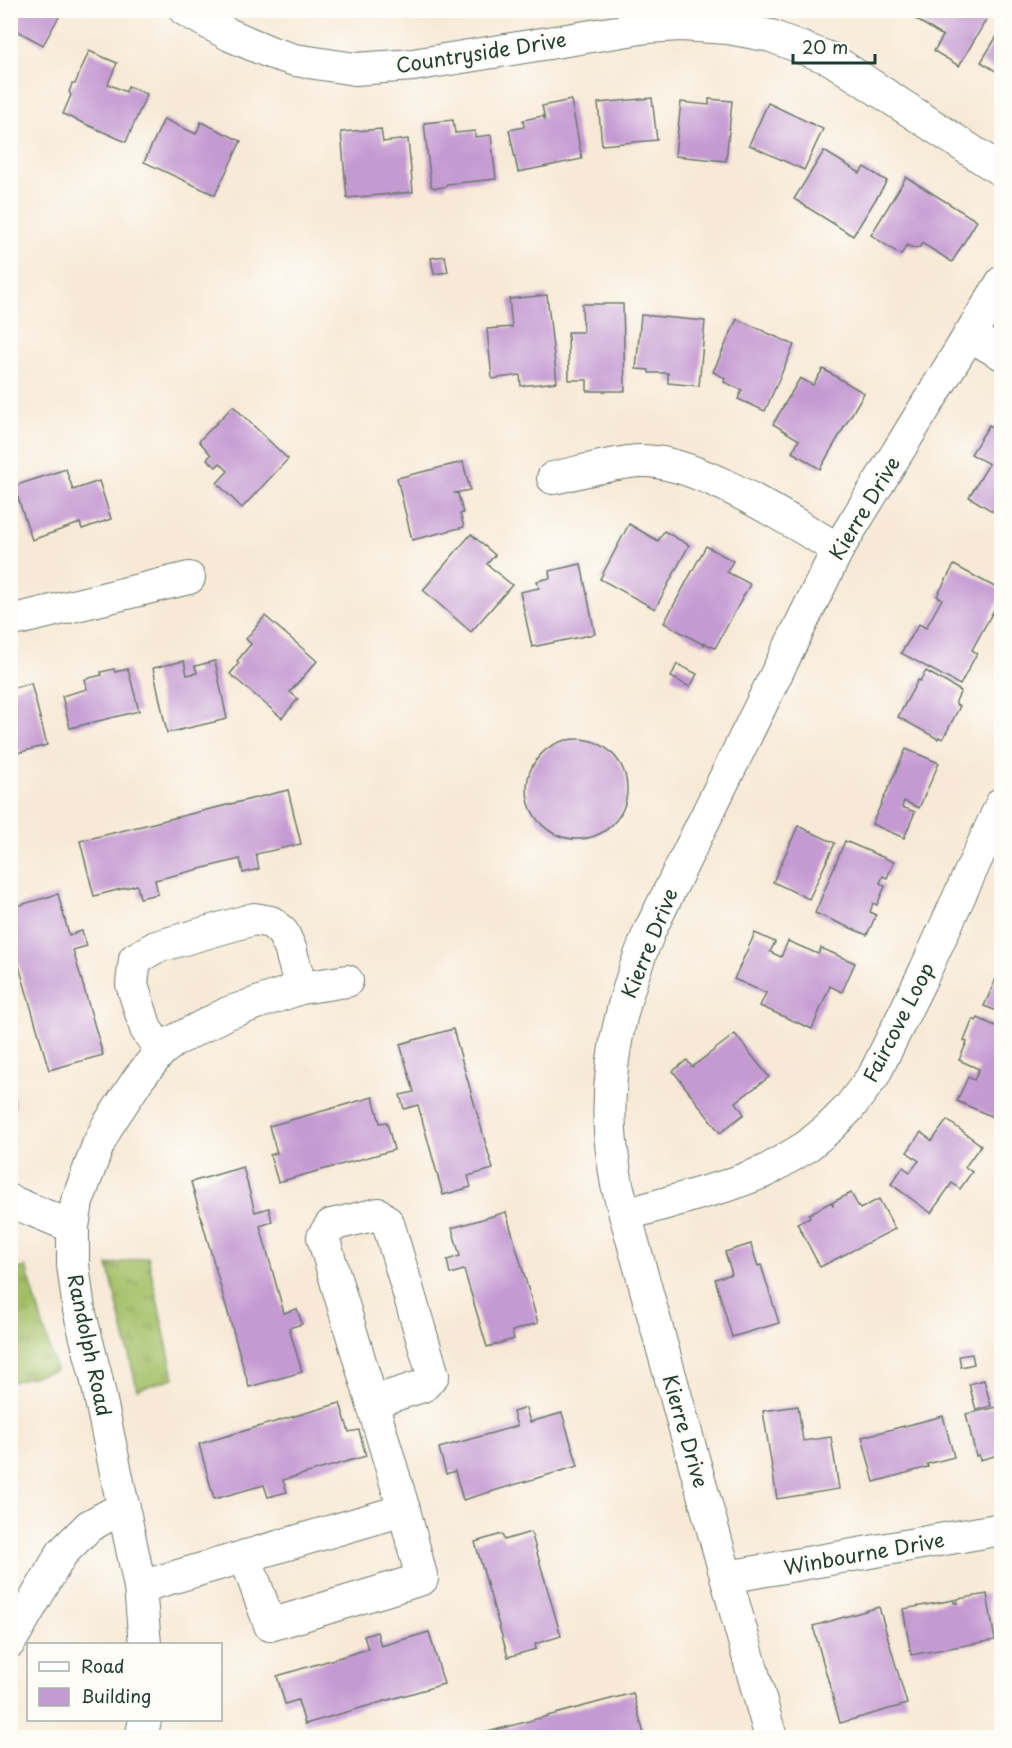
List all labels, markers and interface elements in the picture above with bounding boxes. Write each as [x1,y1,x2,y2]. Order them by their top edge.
street label: Countryside Drive [394,24,568,80]
scale bar [793,27,876,65]
text: 20 m [802,33,848,60]
street label: Kierre Drive [821,450,907,566]
street label: Kierre Drive [613,883,685,1003]
street label: Faircove Loop [855,957,941,1087]
street label: Randolph Road [60,1271,120,1419]
street label: Kierre Drive [656,1371,716,1491]
street label: Winbourne Drive [781,1524,947,1582]
legend [27,1643,222,1721]
text: Road [81,1652,125,1679]
text: Building [81,1682,151,1709]

